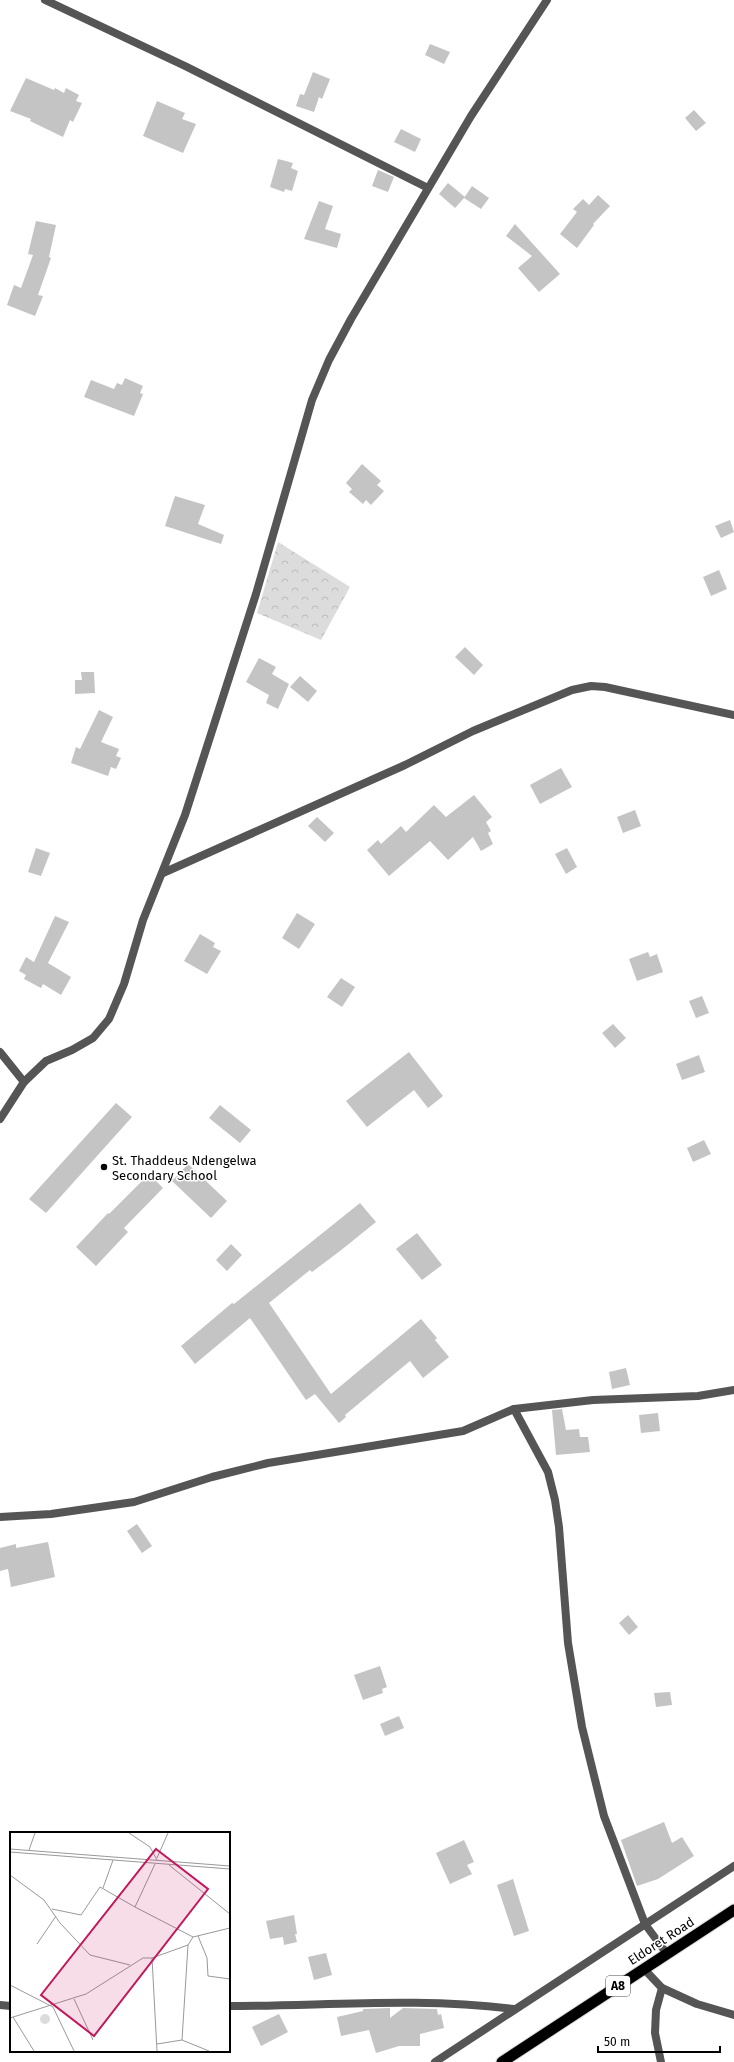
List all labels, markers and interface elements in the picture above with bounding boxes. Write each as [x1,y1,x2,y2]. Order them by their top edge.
place label: St. Thaddeus Ndengelwa Secondary School [112,1153,257,1183]
marker: St. Thaddeus Ndengelwa Secondary School [99,1162,109,1172]
inset map [10,1832,230,2052]
street label: Eldoret Road [625,1914,697,1968]
road number: A8 [606,1976,630,1996]
scale bar [598,2028,720,2054]
text: 50 m [604,2035,630,2049]

